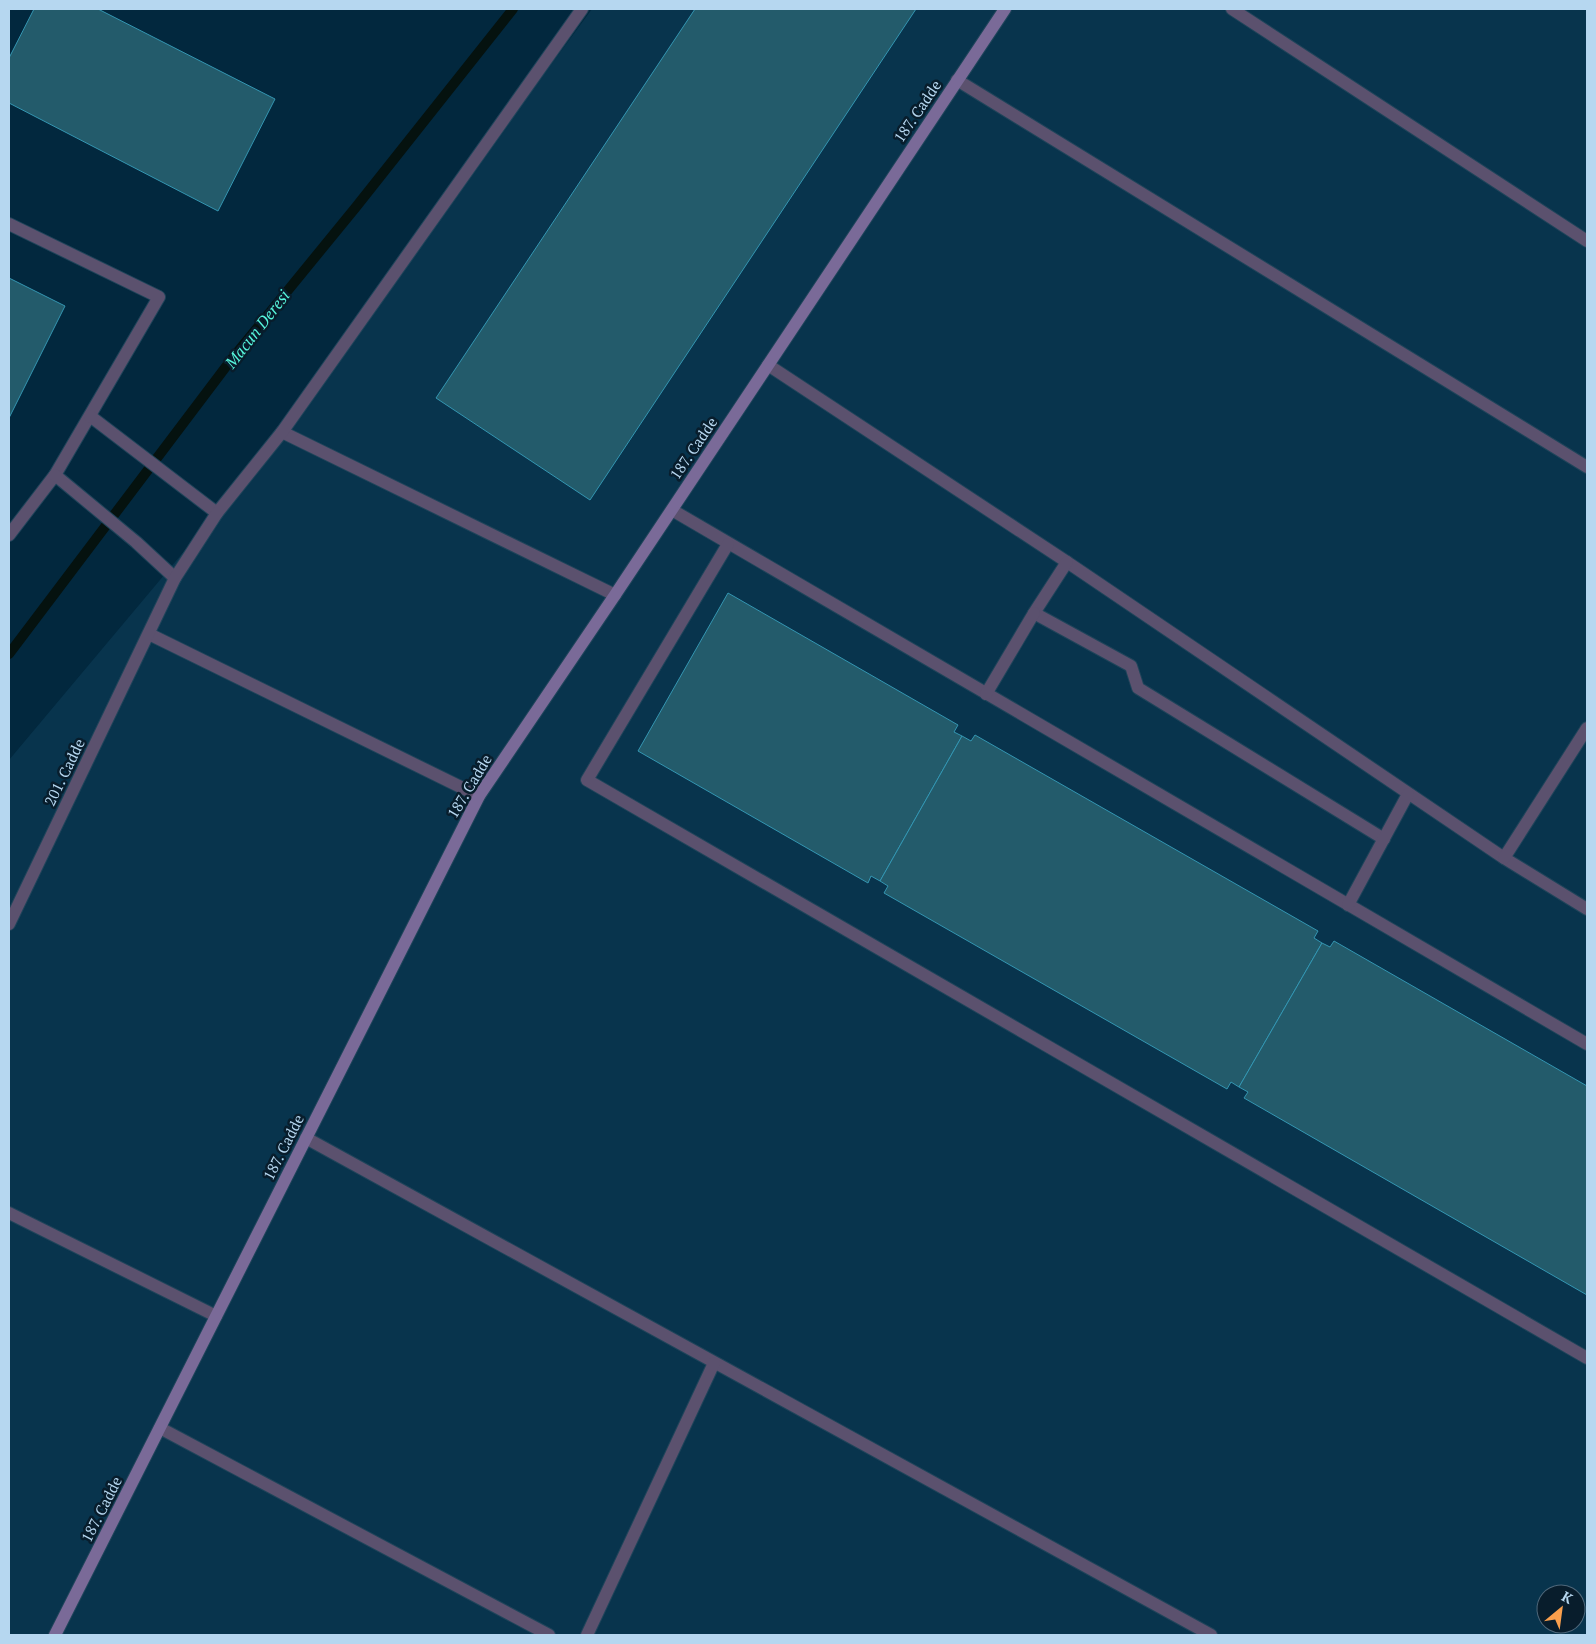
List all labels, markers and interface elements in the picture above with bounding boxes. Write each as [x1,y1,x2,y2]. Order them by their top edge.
street label: 187. Cadde [889,76,945,146]
water label: Macun Deresi [219,285,295,373]
street label: 187. Cadde [665,413,721,483]
street label: 201. Cadde [39,735,89,809]
street label: 187. Cadde [442,750,496,822]
street label: 187. Cadde [258,1111,308,1183]
street label: 187. Cadde [76,1473,126,1545]
north arrow [1536,1584,1586,1634]
text: K [1559,1586,1577,1608]

